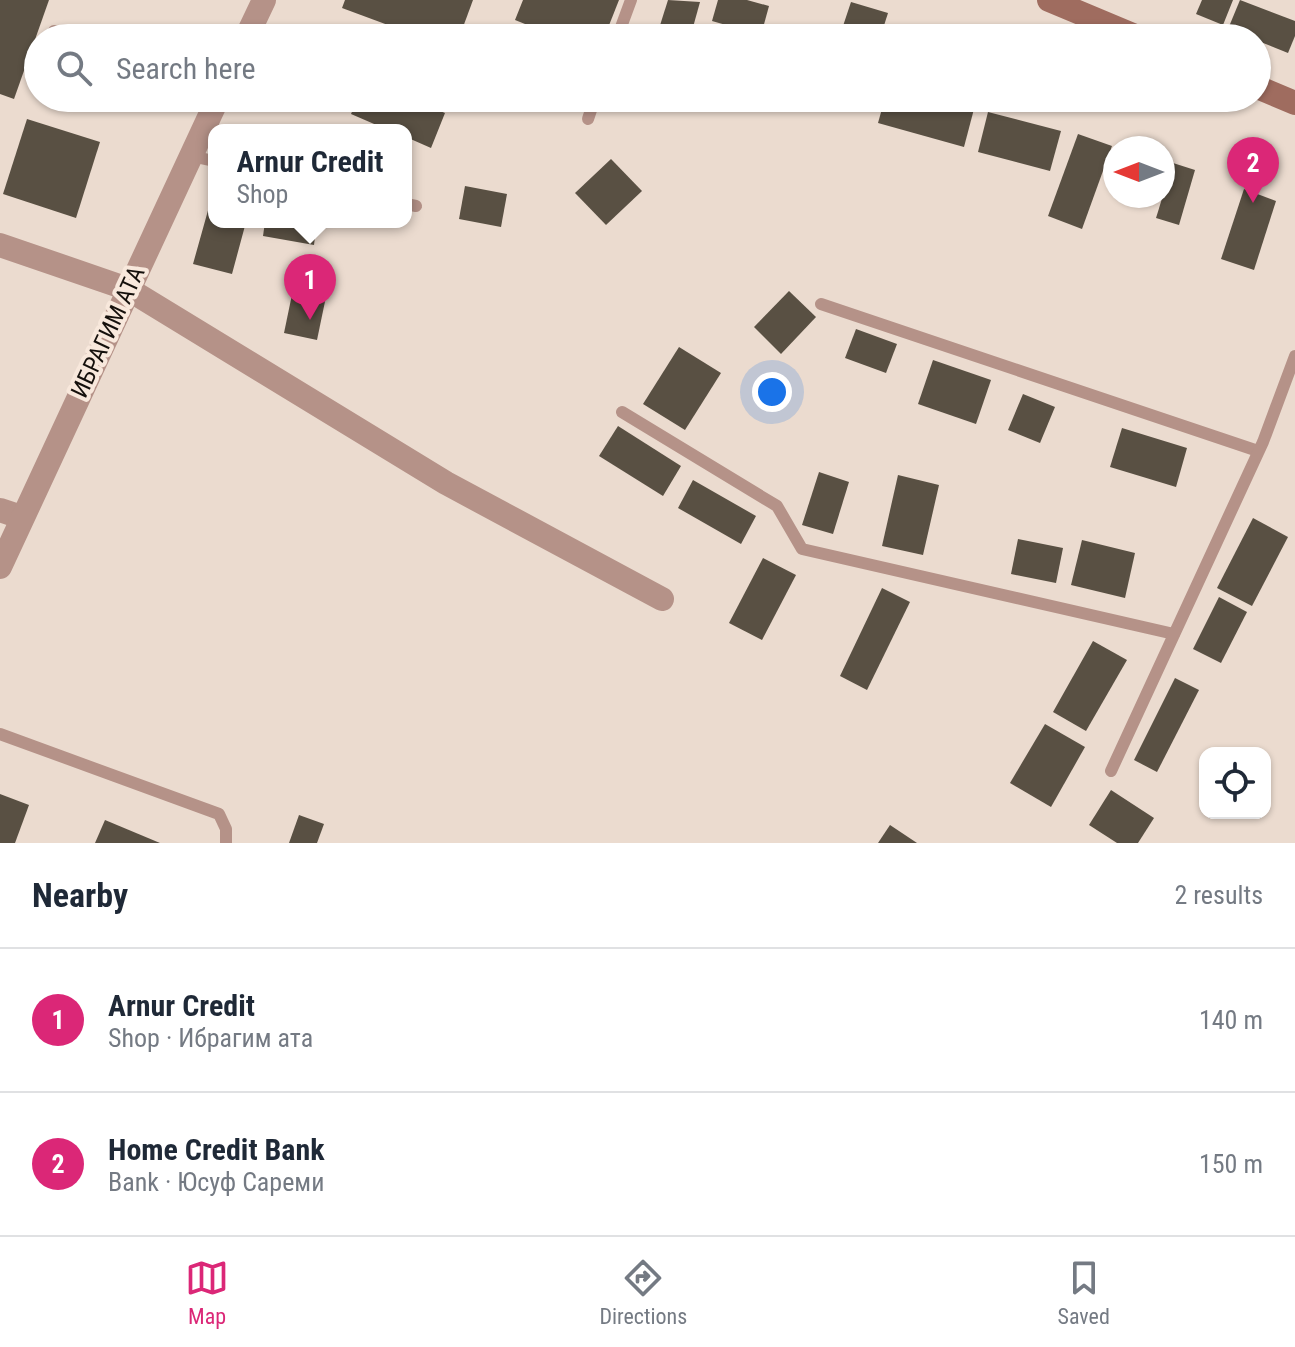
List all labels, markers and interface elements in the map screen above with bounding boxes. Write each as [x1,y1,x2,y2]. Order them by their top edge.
search box [24,24,1271,112]
icon: search [52,46,96,90]
text: Search here [116,51,256,86]
popup [208,124,412,228]
north arrow [1103,136,1175,208]
pin: 2 [1227,137,1279,203]
text: Arnur Credit [237,144,383,179]
text: Shop [237,179,288,209]
pin: 1 [284,254,336,320]
street label: ИБРАГИМ АТА [65,262,151,402]
your location [752,372,792,412]
map controls [1199,747,1271,819]
button: locate [1199,747,1271,819]
text: Nearby [32,875,128,915]
text: 2 results [1174,880,1263,910]
text: Arnur Credit [108,988,255,1023]
text: 1 [51,1005,65,1035]
text: 140 m [1199,1005,1263,1035]
text: Shop · Ибрагим ата [108,1023,313,1053]
text: Home Credit Bank [108,1132,325,1167]
text: 2 [51,1149,65,1179]
text: 150 m [1199,1149,1263,1179]
text: Bank · Юсуф Сареми [108,1167,324,1197]
tab: Map [185,1256,229,1329]
tab: Directions [599,1256,687,1329]
tab: Saved [1058,1256,1110,1329]

